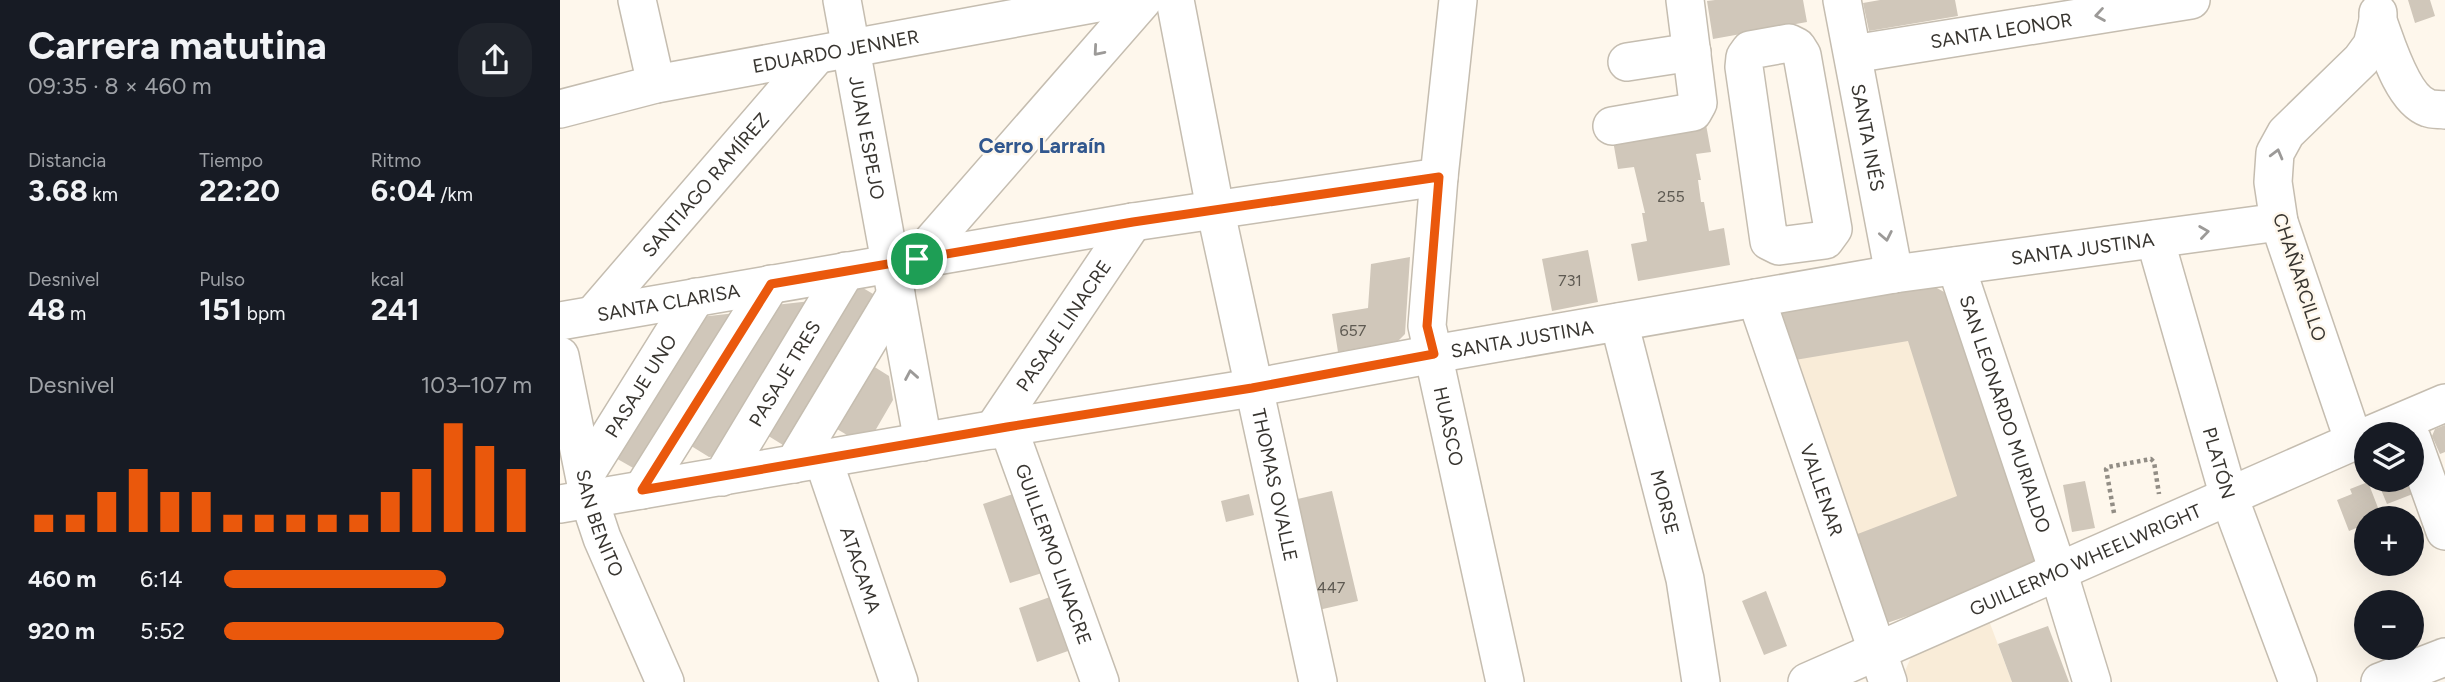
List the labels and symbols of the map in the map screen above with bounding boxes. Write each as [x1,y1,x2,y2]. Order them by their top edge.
one-way arrow [2094,7,2106,22]
street label: SANTA LEONOR [1929,8,2074,53]
street label: EDUARDO JENNER [751,25,921,78]
one-way arrow [1094,43,1106,56]
street label: JUAN ESPEJO [844,74,889,201]
street label: SANTA INÉS [1846,82,1889,193]
street label: SANTIAGO RAMÍREZ [637,108,774,262]
district label: Cerro Larraín [979,133,1106,158]
one-way arrow [2269,149,2283,161]
house number: 255 [1657,187,1685,206]
street label: CHAÑARCILLO [2268,210,2331,344]
one-way arrow [2198,225,2210,240]
street label: SANTA JUSTINA [2010,228,2156,270]
pin [887,229,947,289]
one-way arrow [1878,230,1893,242]
street label: PASAJE LINACRE [1011,256,1116,396]
house number: 731 [1558,271,1582,290]
street label: SANTA CLARISA [596,279,742,326]
street label: SAN LEONARDO MURIALDO [1955,292,2055,536]
street label: PASAJE TRES [744,316,826,431]
street label: SANTA JUSTINA [1449,316,1595,363]
house number: 657 [1340,321,1367,340]
street label: PASAJE UNO [600,330,682,442]
one-way arrow [904,369,919,381]
street label: HUASCO [1429,384,1468,468]
street label: THOMAS OVALLE [1247,406,1302,563]
street label: PLATÓN [2198,425,2240,502]
street label: VALLENAR [1795,441,1848,539]
street label: GUILLERMO LINACRE [1010,461,1097,648]
street label: SAN BENITO [571,468,628,580]
street label: MORSE [1645,468,1684,537]
street label: GUILLERMO WHEELWRIGHT [1966,499,2205,621]
street label: ATACAMA [835,524,886,616]
house number: 447 [1317,578,1346,597]

